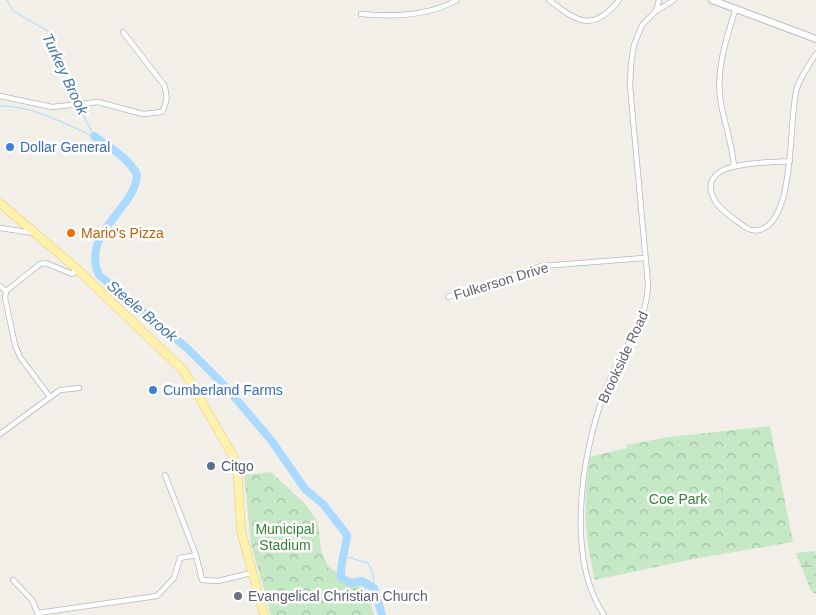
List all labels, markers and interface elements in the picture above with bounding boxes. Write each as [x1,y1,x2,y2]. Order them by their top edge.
water label: Turkey Brook [39,30,92,119]
place label: Dollar General [20,139,110,155]
marker: Dollar General [4,141,16,153]
place label: Mario's Pizza [81,225,164,241]
marker: Mario's Pizza [65,227,77,239]
street label: Fulkerson Drive [452,259,550,303]
water label: Steele Brook [104,277,182,346]
street label: Brookside Road [595,308,651,406]
place label: Cumberland Farms [163,382,283,398]
marker: Cumberland Farms [147,384,159,396]
place label: Citgo [221,458,254,474]
marker: Citgo [205,460,217,472]
park label: Coe Park [649,491,708,507]
park label: Municipal Stadium [255,521,315,553]
place label: Evangelical Christian Church [248,588,428,604]
marker: Evangelical Christian Church [232,590,244,602]

